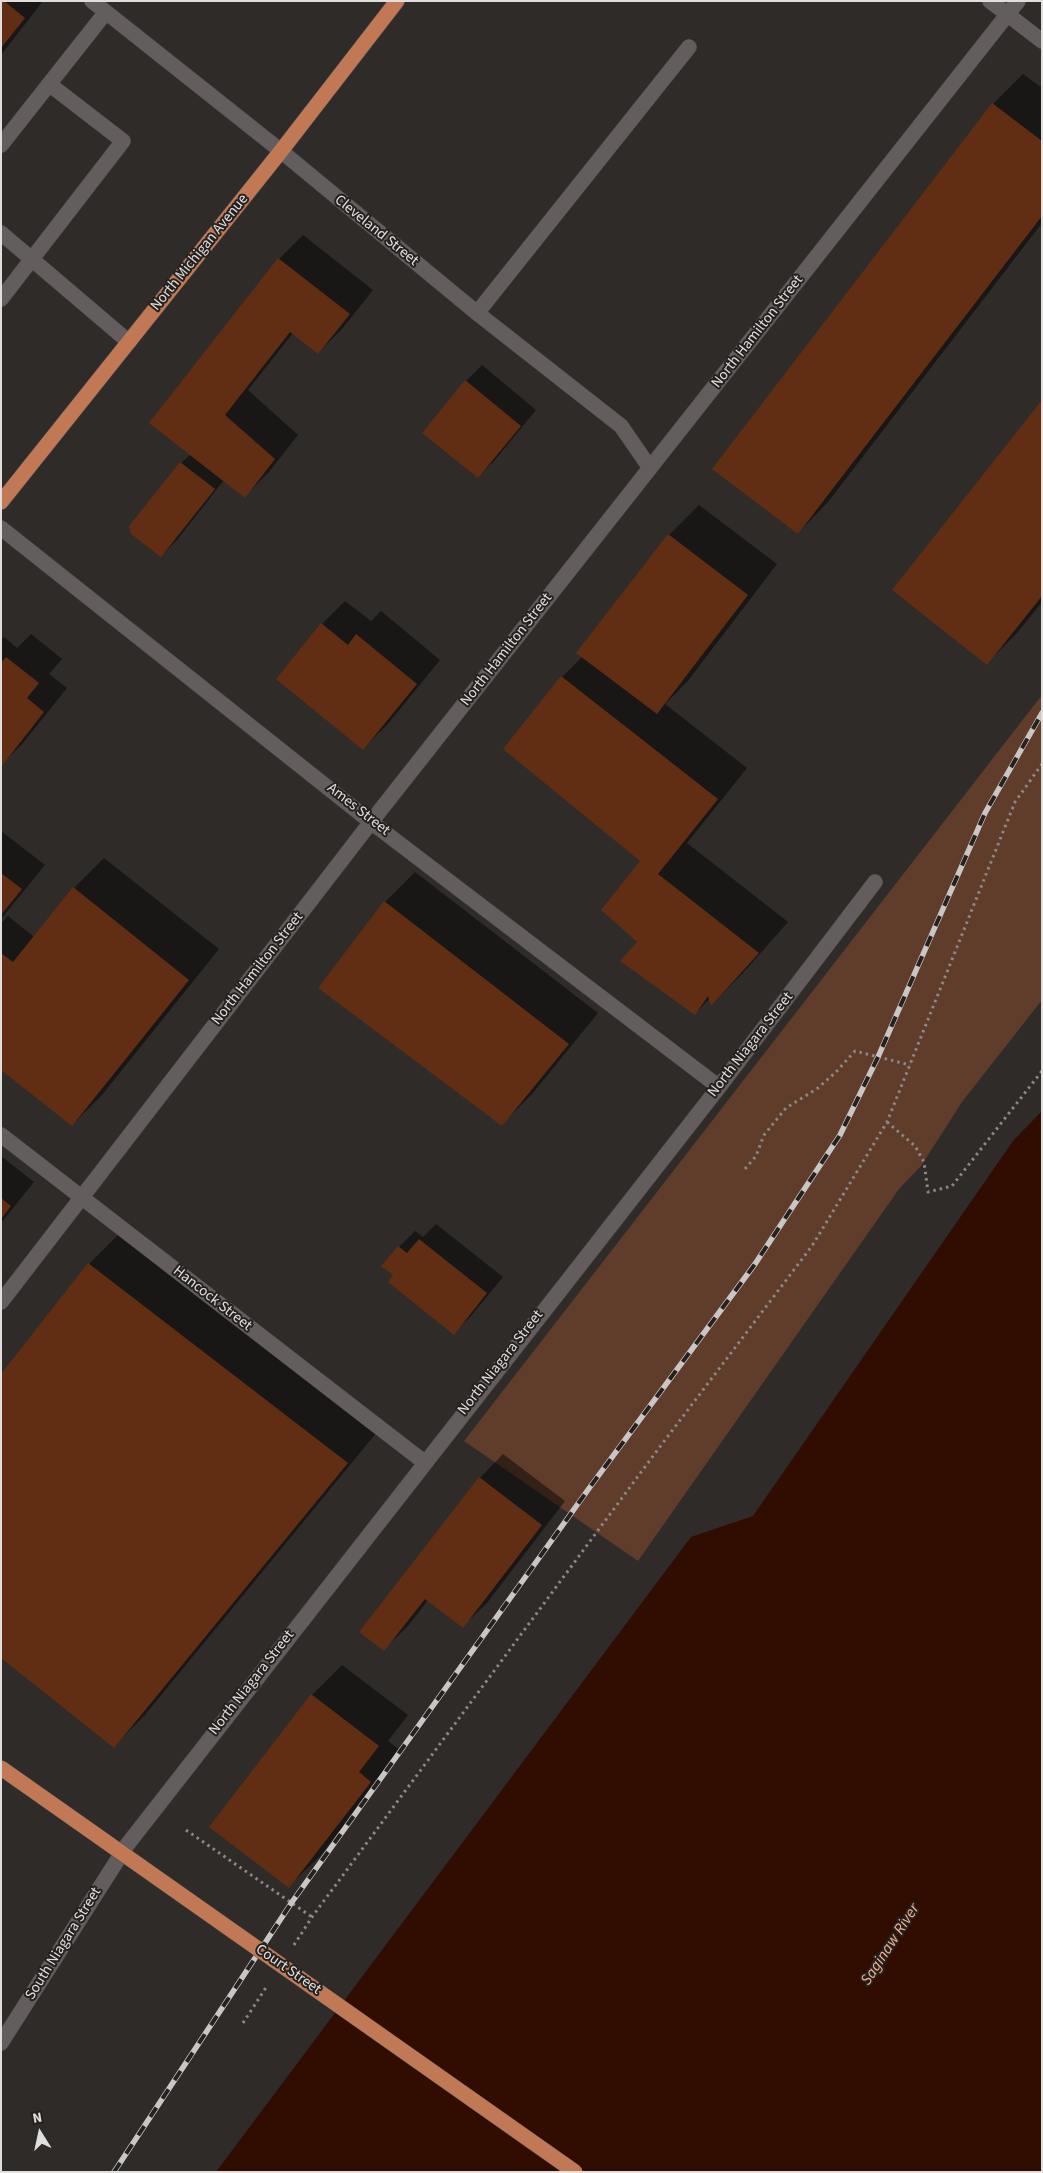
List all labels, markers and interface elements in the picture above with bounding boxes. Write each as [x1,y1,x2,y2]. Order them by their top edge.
street label: North Michigan Avenue [147,191,253,315]
street label: Cleveland Street [330,192,422,270]
street label: North Hamilton Street [708,272,808,392]
street label: North Hamilton Street [457,590,557,710]
street label: Ames Street [323,780,393,840]
street label: North Hamilton Street [208,909,308,1029]
street label: North Niagara Street [704,989,798,1101]
street label: Hancock Street [169,1263,255,1335]
street label: North Niagara Street [454,1307,548,1419]
street label: North Niagara Street [205,1627,299,1739]
street label: South Niagara Street [22,1884,106,2004]
water label: Saginaw River [858,1901,924,1989]
street label: Court Street [252,1941,324,1999]
north arrow [15,2108,65,2158]
text: N [31,2108,44,2129]

